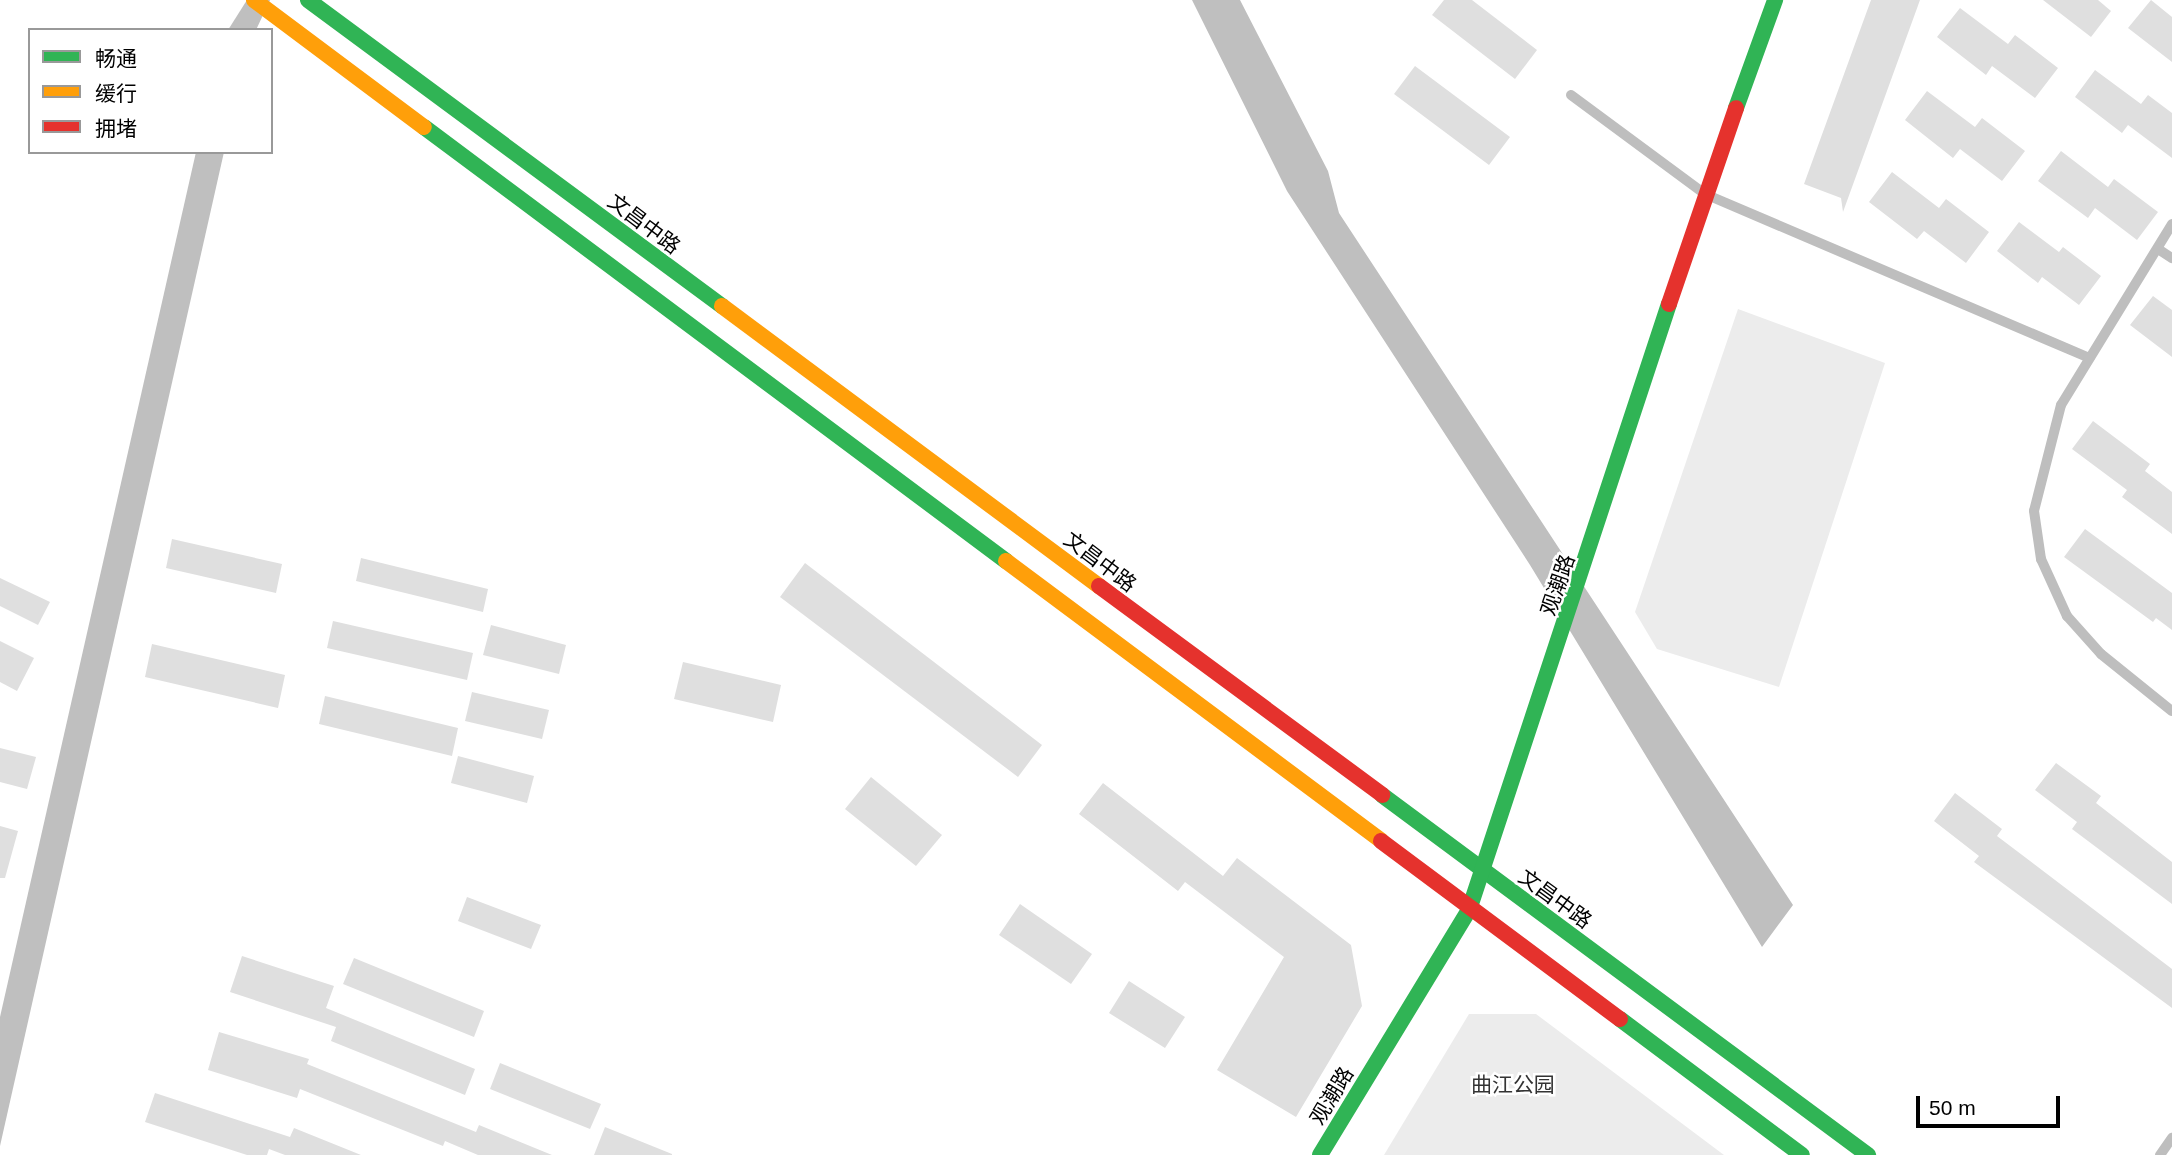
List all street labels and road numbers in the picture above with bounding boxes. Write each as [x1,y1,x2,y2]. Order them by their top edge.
street label: 文昌中路 [603,189,685,259]
street label: 文昌中路 [1059,527,1141,597]
street label: 观潮路 [1536,551,1580,619]
street label: 文昌中路 [1514,864,1596,934]
street label: 观潮路 [1305,1063,1359,1129]

